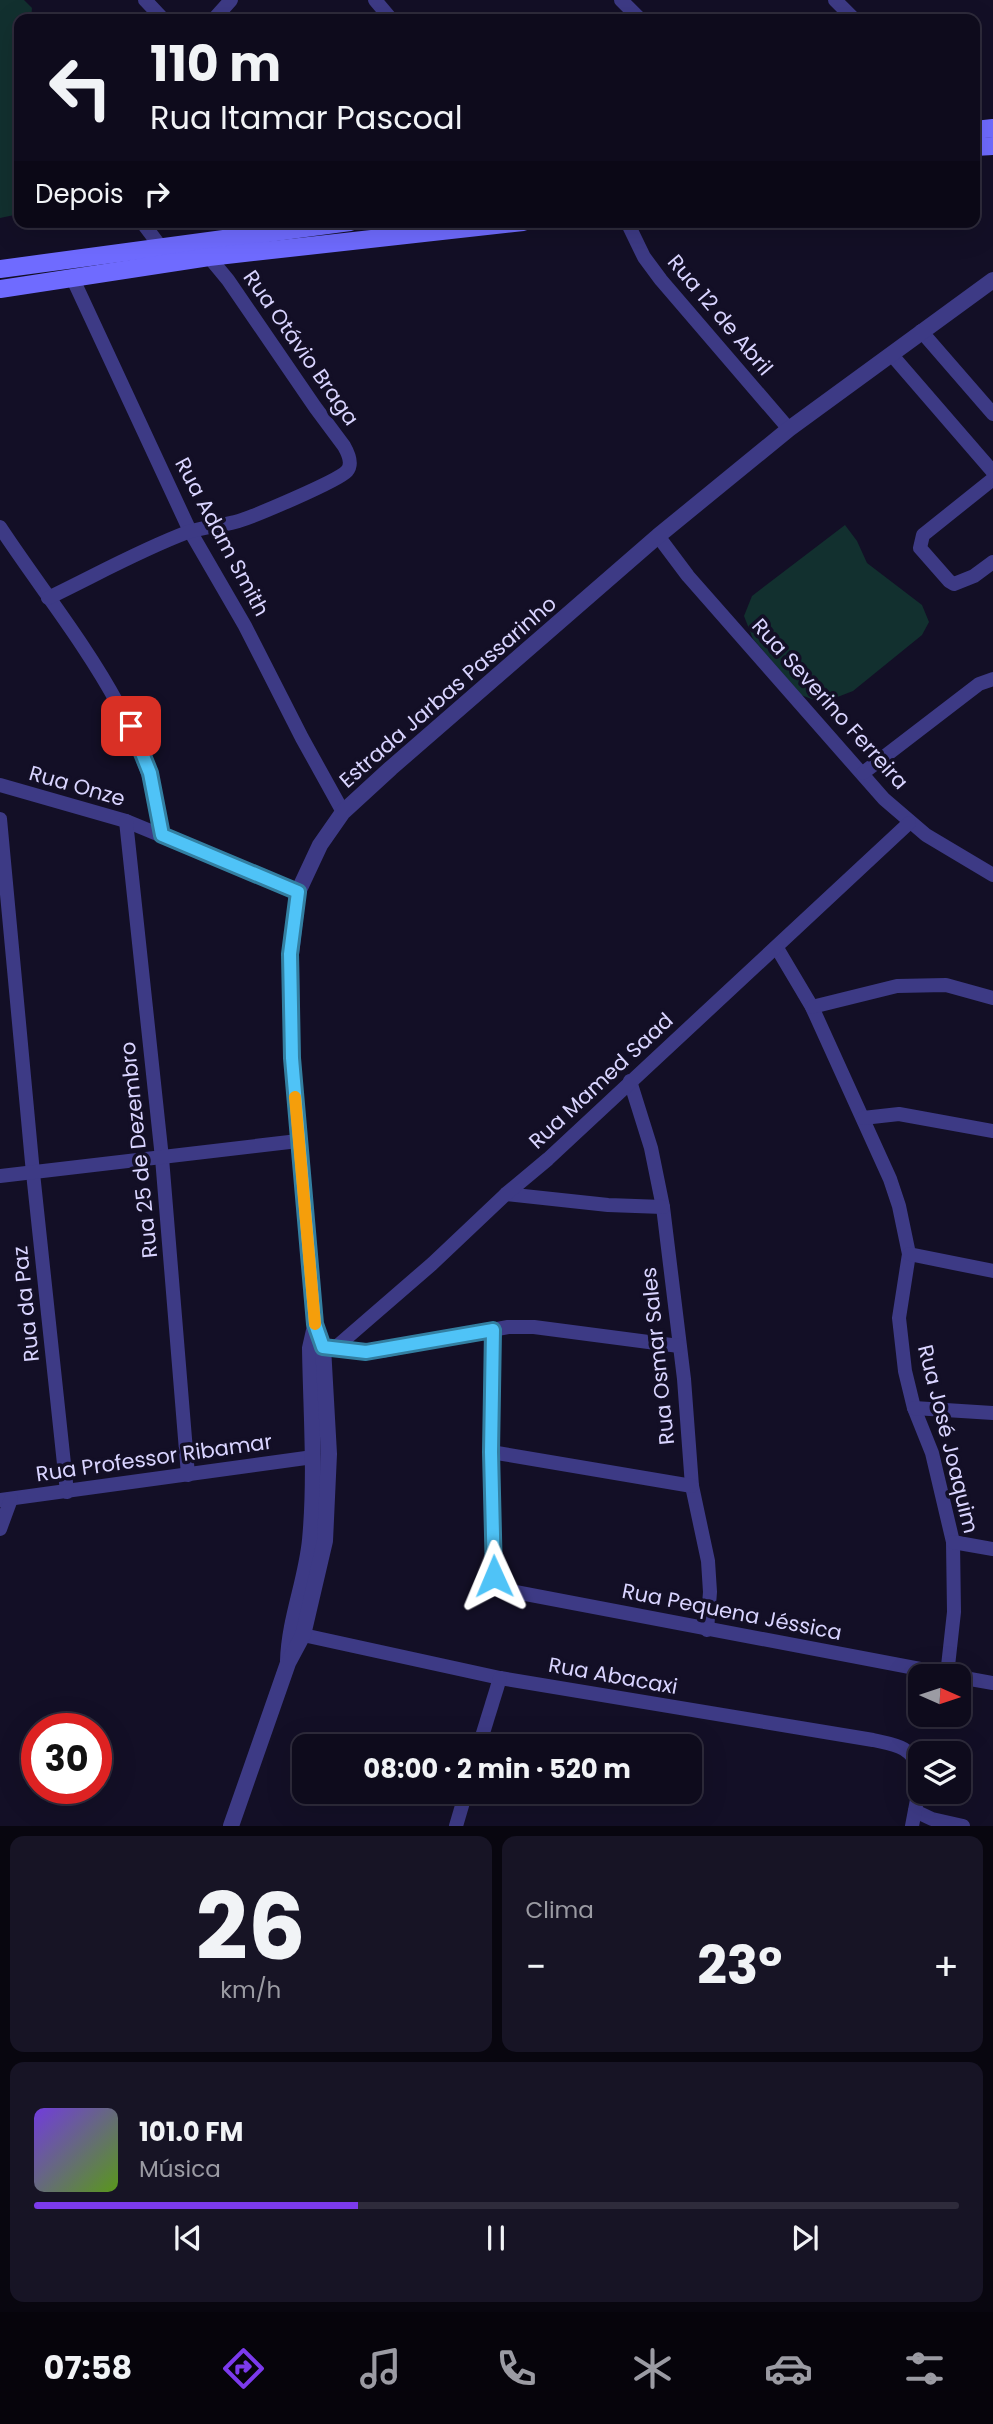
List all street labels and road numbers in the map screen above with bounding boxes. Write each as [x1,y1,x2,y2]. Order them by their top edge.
street label: Rua 12 de Abril [661,248,780,381]
street label: Rua Otávio Braga [237,264,366,431]
street label: Rua Adam Smith [168,452,277,621]
street label: Estrada Jarbas Passarinho [333,589,563,794]
street label: Rua Severino Ferreira [746,612,915,796]
street label: Rua Onze [26,758,128,813]
street label: Rua Mamed Saad [522,1006,679,1155]
street label: Rua 25 de Dezembro [113,1041,164,1260]
street label: Rua da Paz [5,1245,46,1363]
street label: Rua Osmar Sales [634,1266,681,1446]
street label: Rua José Joaquim [911,1342,986,1536]
street label: Rua Professor Ribamar [34,1427,274,1488]
street label: Rua Pequena Jéssica [620,1576,844,1647]
street label: Rua Abacaxi [546,1650,680,1701]

